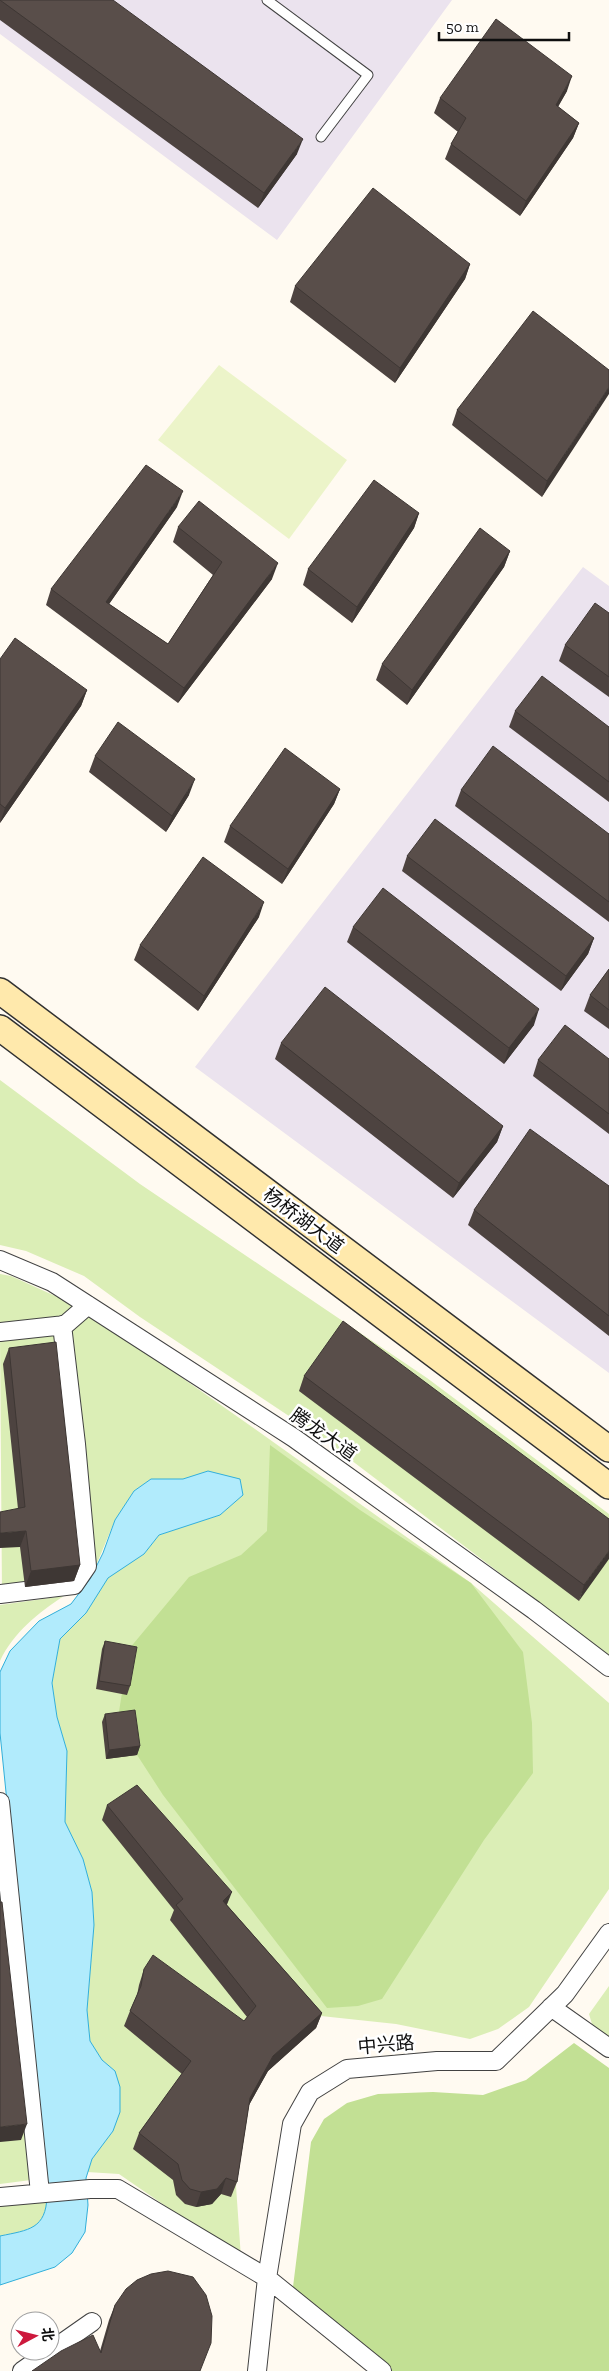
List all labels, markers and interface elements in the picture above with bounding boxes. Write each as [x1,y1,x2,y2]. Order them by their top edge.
scale bar [439,10,569,42]
text: 50 m [446,18,479,36]
street label: 杨桥湖大道 [259,1183,349,1258]
street label: 腾龙大道 [286,1403,361,1466]
street label: 中兴路 [357,2031,415,2058]
north arrow [10,2311,60,2361]
text: 北 [38,2326,57,2342]

